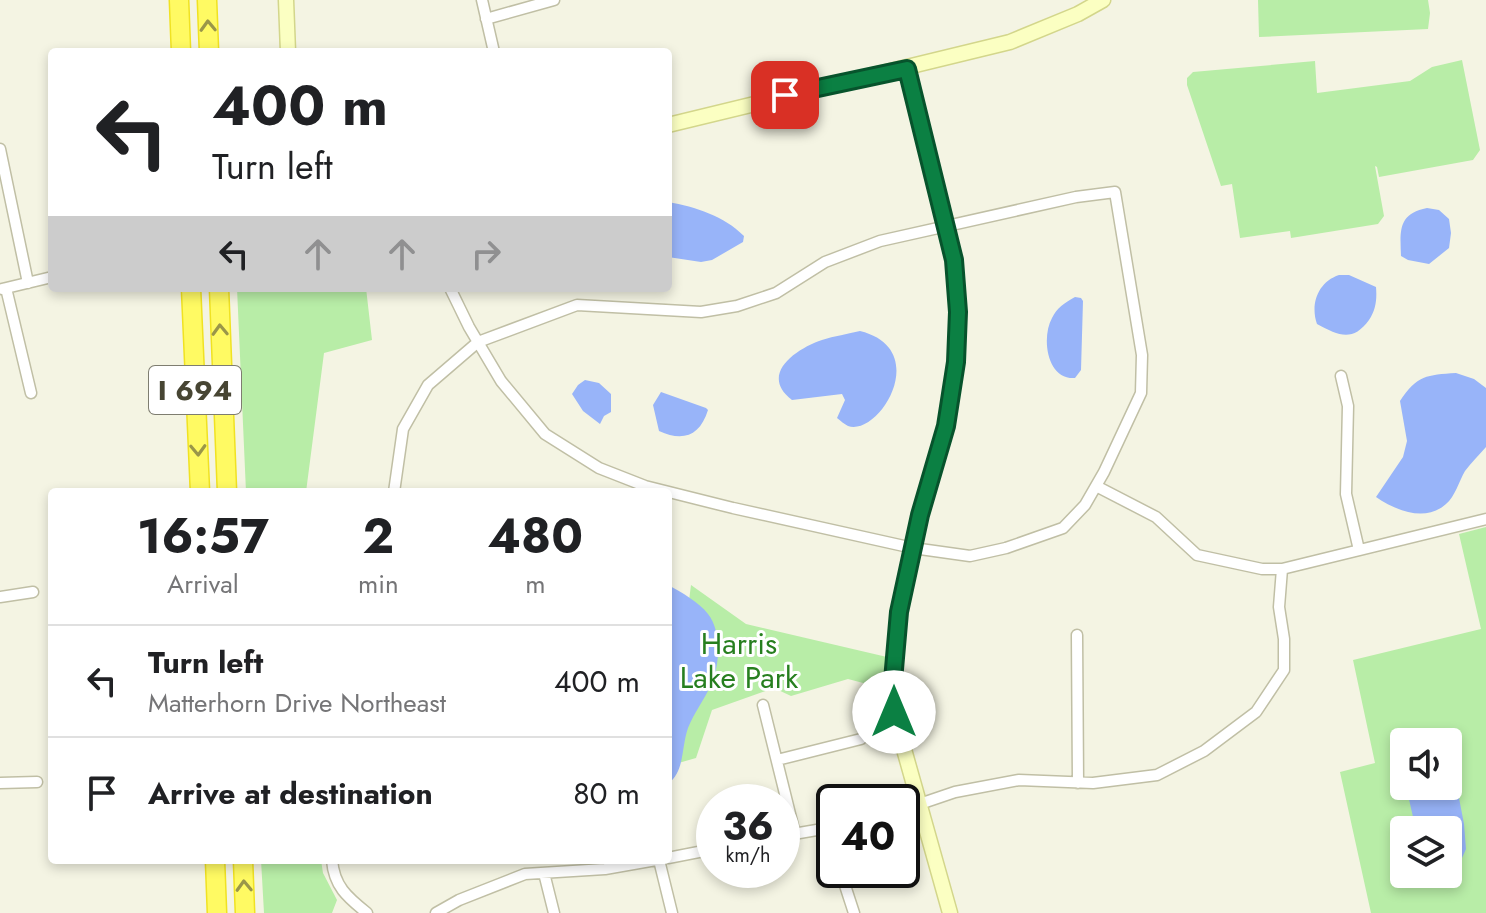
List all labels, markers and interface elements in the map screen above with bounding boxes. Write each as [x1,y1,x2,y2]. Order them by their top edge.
one-way arrow [200,19,217,32]
pin [751,61,819,129]
text: 400 m [212,65,388,146]
icon: arrive [763,73,807,117]
icon: left [80,80,184,184]
text: Turn left [212,140,333,192]
icon: left [212,232,256,276]
icon: ahead [296,232,340,276]
icon: ahead [380,232,424,276]
icon: right [464,232,508,276]
one-way arrow [212,323,229,336]
road number: I 694 [149,366,241,414]
one-way arrow [189,444,206,457]
text: 16:57 [137,502,269,571]
text: 2 [363,502,394,571]
text: 480 [488,502,583,571]
text: Arrival [167,565,239,603]
text: min [358,565,399,603]
text: m [525,565,545,603]
park label: Harris Lake Park [680,622,799,699]
text: Turn left [148,641,263,684]
icon: left [80,659,124,703]
text: 400 m [554,660,640,703]
position arrow [852,670,936,754]
text: Matterhorn Drive Northeast [148,684,446,722]
map controls [1390,728,1462,888]
button: sound [1390,728,1462,800]
icon: arrive [80,771,124,815]
text: Arrive at destination [148,772,433,815]
text: 80 m [573,772,640,815]
speed limit sign: 40 [816,784,920,888]
text: 36 [722,797,774,855]
button: layers [1390,816,1462,888]
text: km/h [725,841,771,870]
one-way arrow [235,880,252,892]

